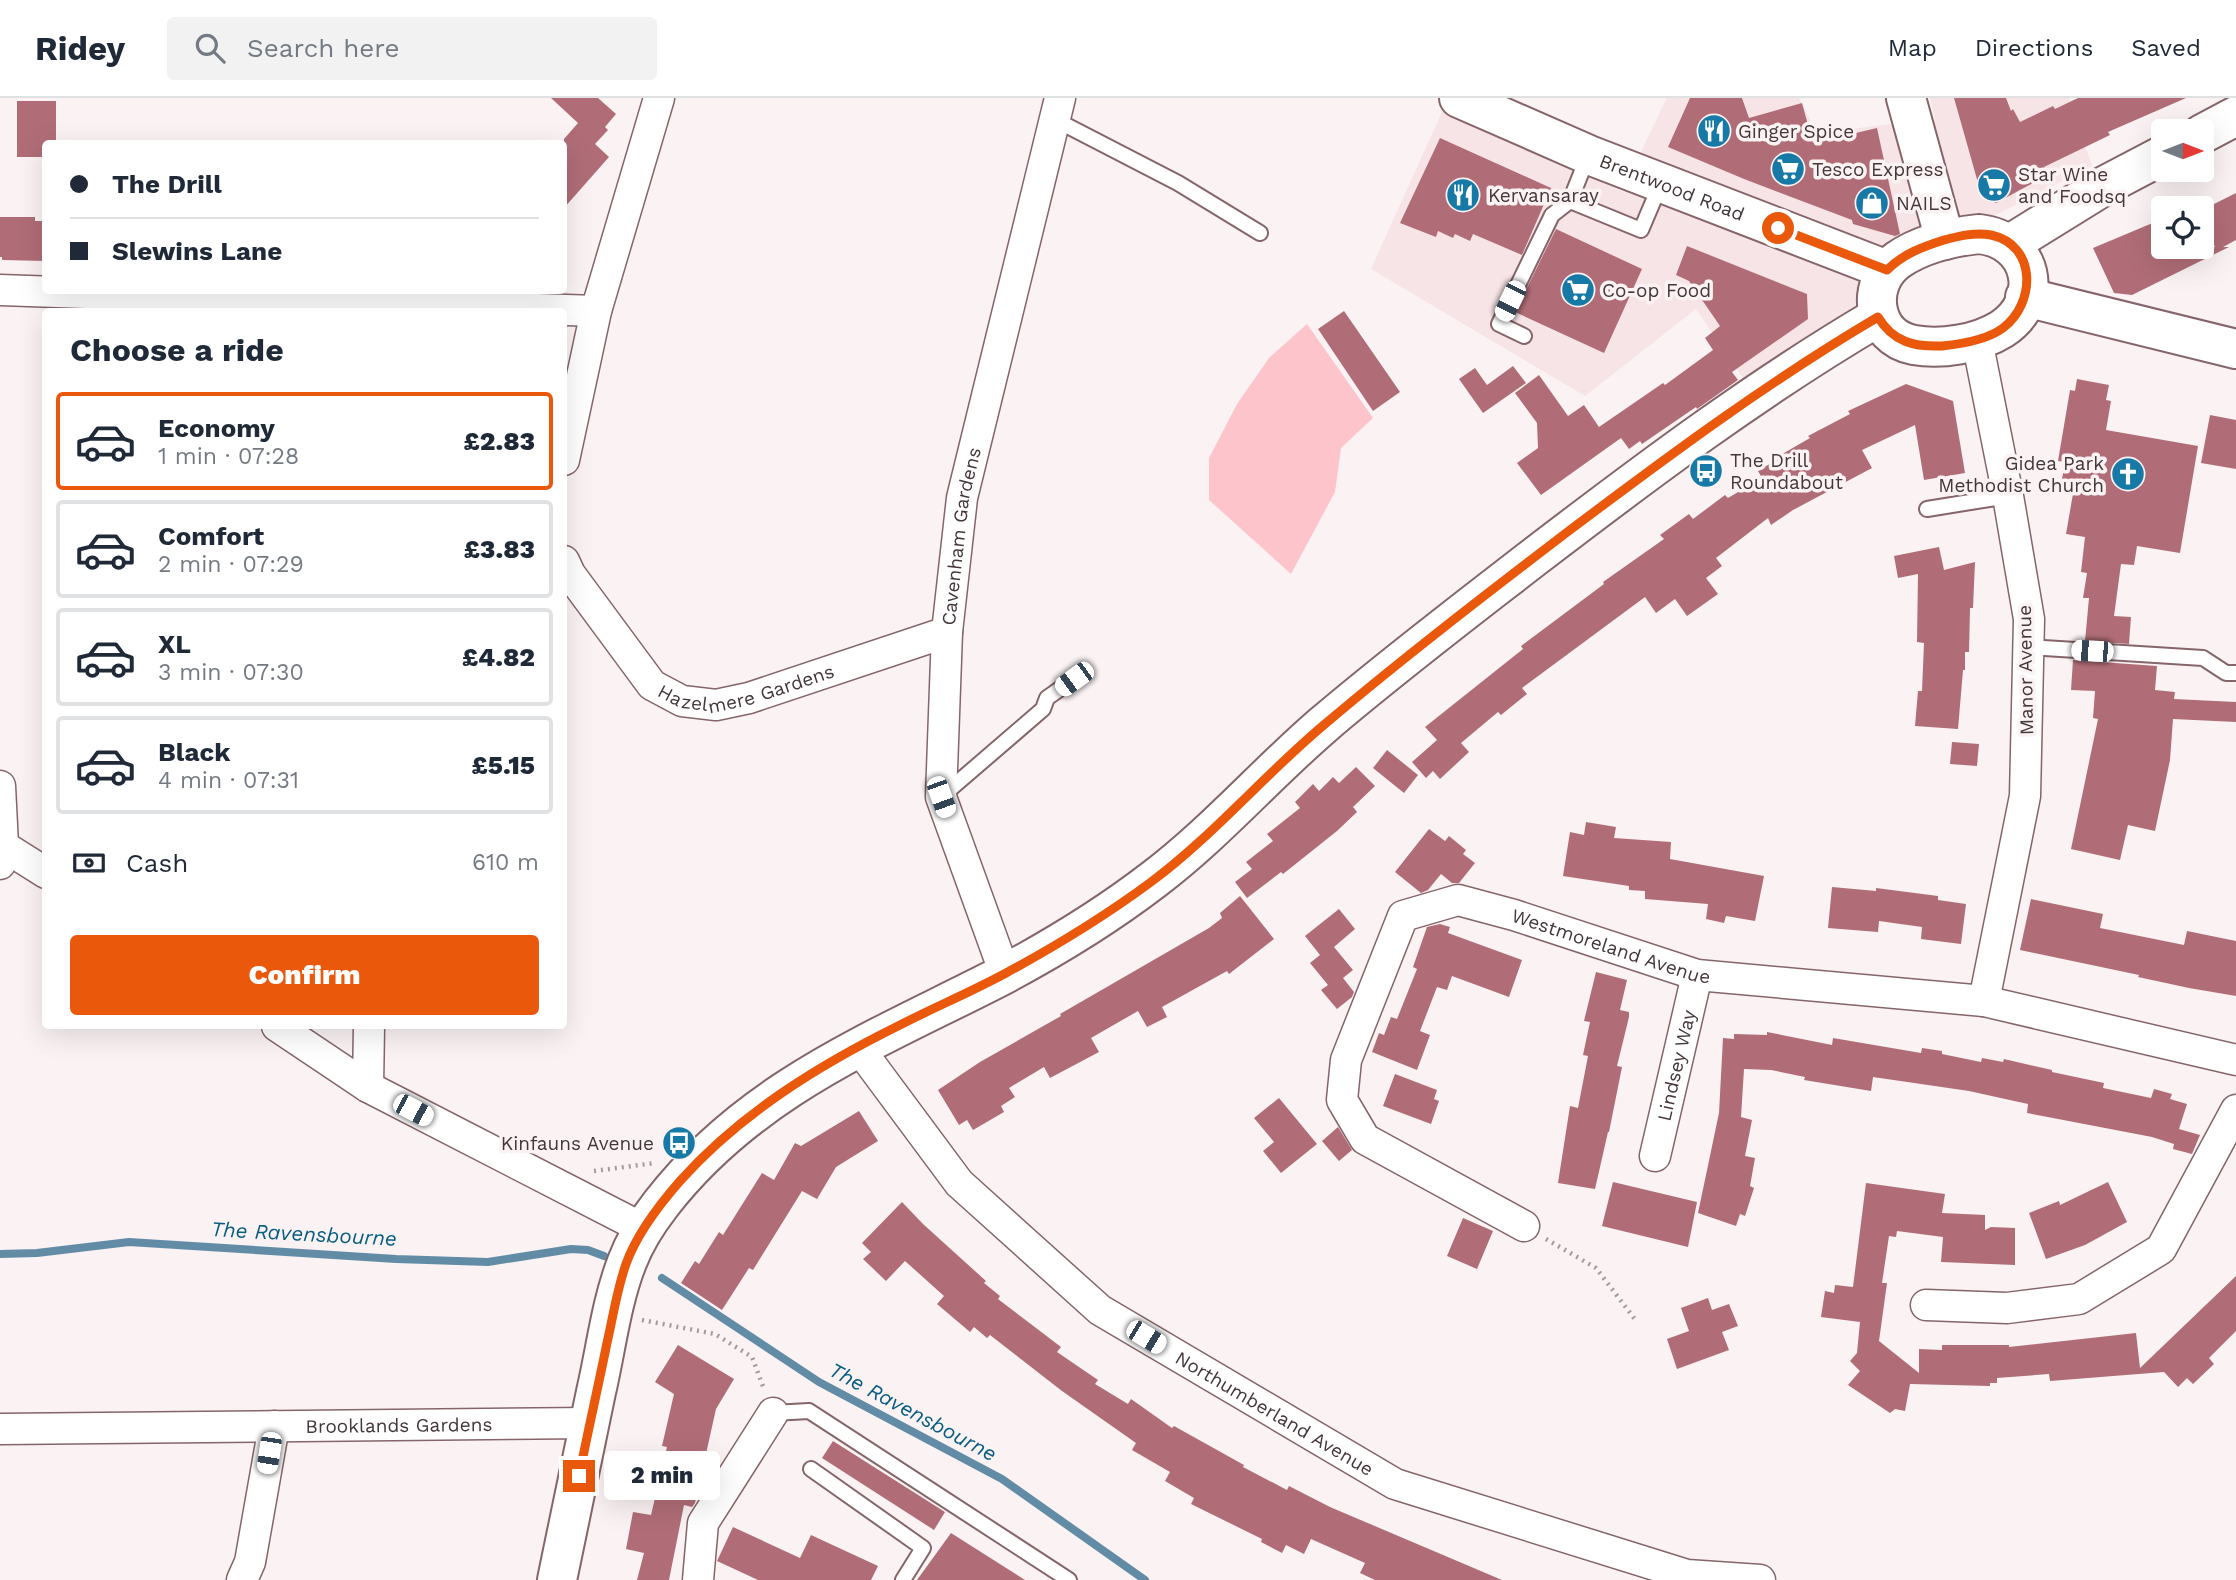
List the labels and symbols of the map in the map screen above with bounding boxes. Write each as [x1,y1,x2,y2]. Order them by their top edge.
restaurant icon: Ginger Spice [1695,112,1733,150]
north arrow [2151,119,2214,182]
place label: Ginger Spice [1738,120,1854,143]
street label: Brentwood Road [1596,149,1748,226]
supermarket icon: Tesco Express [1769,150,1807,188]
place label: Tesco Express [1812,158,1943,181]
place label: Star Wine and Foodsq [2018,163,2126,208]
supermarket icon: Star Wine and Foodsq [1975,166,2013,204]
restaurant icon: Kervansaray [1444,176,1482,214]
place label: Kervansaray [1488,184,1599,207]
shop icon: NAILS [1853,184,1891,222]
place label: NAILS [1896,192,1952,215]
route start [1762,212,1794,244]
supermarket icon: Co-op Food [1559,271,1597,309]
car [1492,278,1529,324]
place label: Co-op Food [1602,279,1711,302]
street label: Cavenham Gardens [937,445,986,627]
place label: The Drill Roundabout [1730,449,1843,494]
bus stop icon: The Drill Roundabout [1687,452,1725,490]
place label: Gidea Park Methodist Church [1938,452,2104,497]
church icon: Gidea Park Methodist Church [2109,455,2147,493]
street label: Manor Avenue [2013,605,2038,735]
car [2071,639,2114,663]
car [1051,658,1098,700]
street label: Hazelmere Gardens [654,660,837,718]
car [924,774,959,820]
street label: Westmoreland Avenue [1509,904,1711,988]
street label: Lindsey Way [1652,1007,1701,1123]
car [390,1091,437,1129]
bus stop icon: Kinfauns Avenue [660,1124,698,1162]
place label: Kinfauns Avenue [501,1132,654,1155]
water label: The Ravensbourne [210,1216,398,1251]
car [1123,1317,1170,1357]
street label: Northumberland Avenue [1171,1346,1378,1481]
water label: The Ravensbourne [825,1357,1001,1466]
street label: Brooklands Gardens [305,1413,493,1438]
car [256,1431,283,1475]
callout: 2 min [604,1452,719,1500]
route end [563,1460,595,1492]

